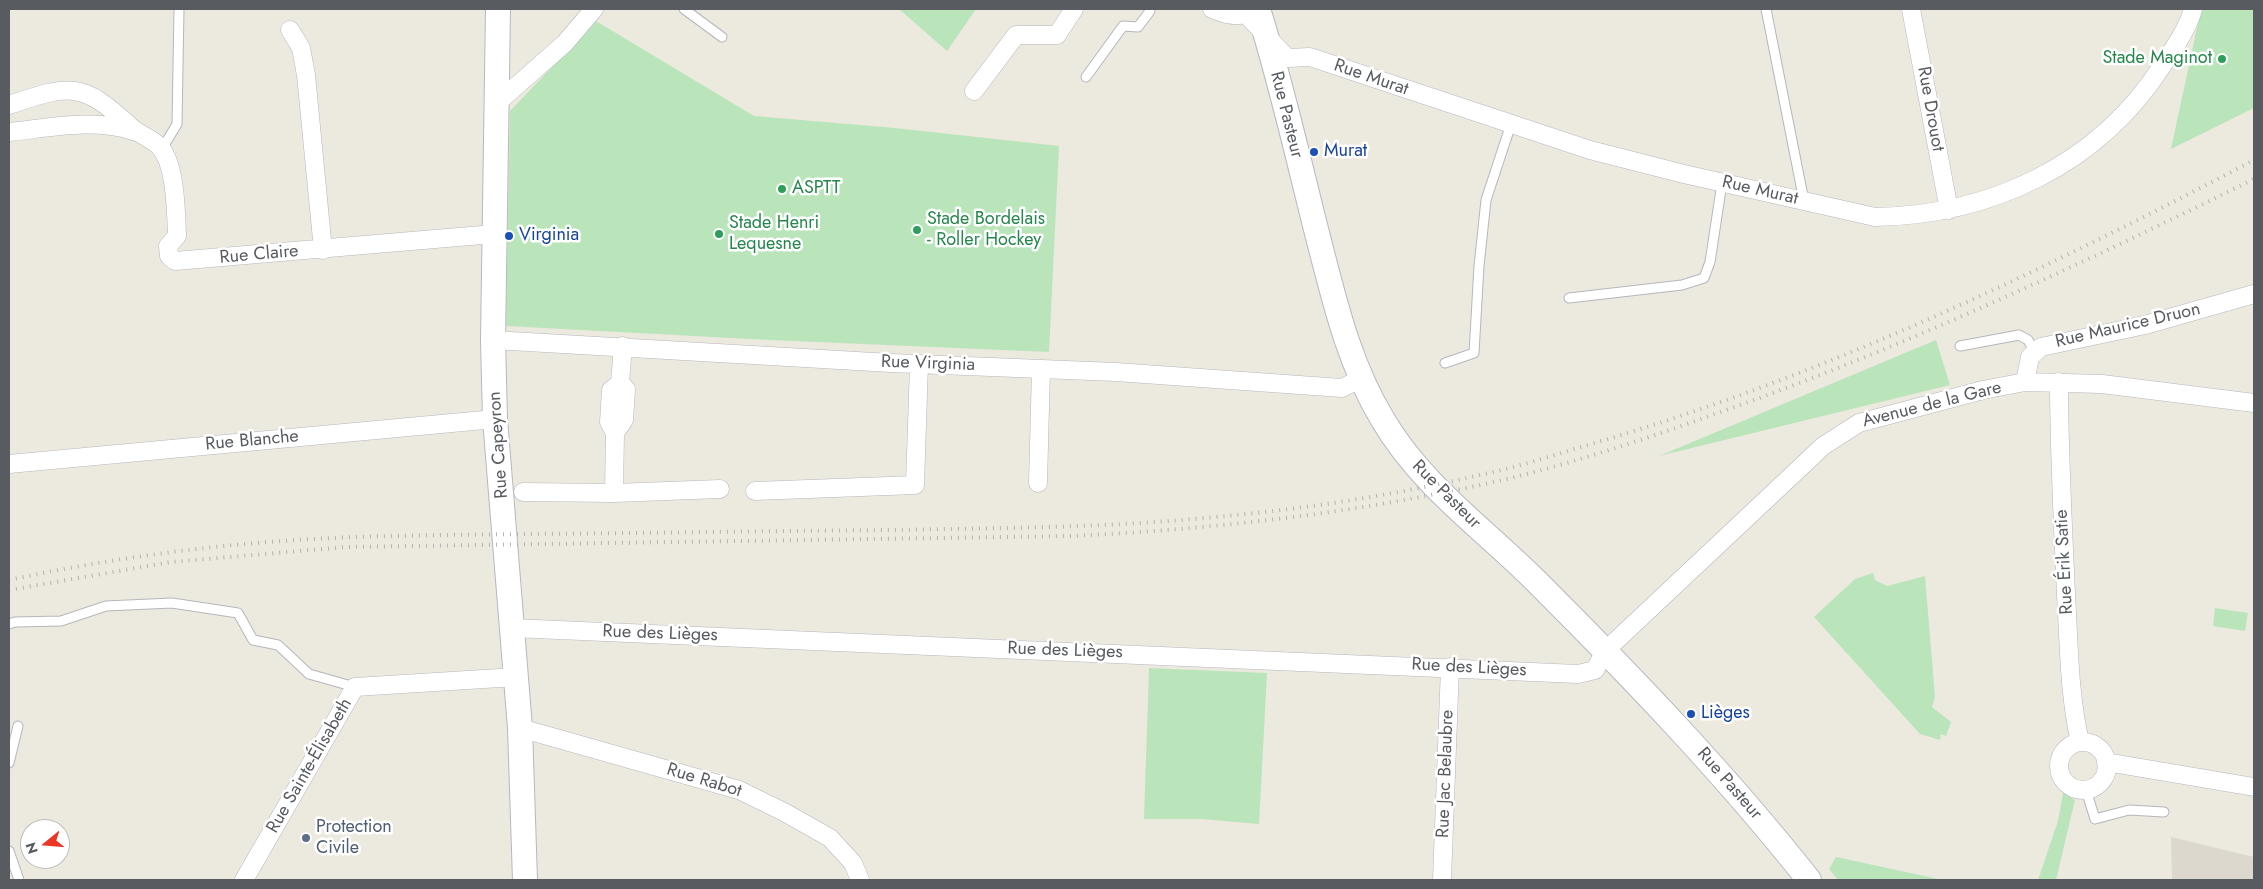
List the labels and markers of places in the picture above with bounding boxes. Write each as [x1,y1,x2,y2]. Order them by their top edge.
place label: Stade Maginot [2102,48,2212,70]
marker: Stade Maginot [2216,53,2228,65]
place label: Murat [1324,141,1367,163]
marker: Murat [1308,146,1320,158]
place label: ASPTT [792,178,840,200]
marker: ASPTT [776,183,788,195]
place label: Stade Bordelais - Roller Hockey [927,209,1045,252]
place label: Stade Henri Lequesne [729,213,819,255]
marker: Stade Bordelais - Roller Hockey [911,224,923,236]
place label: Virginia [519,225,579,247]
marker: Stade Henri Lequesne [713,228,725,240]
marker: Virginia [503,230,515,242]
place label: Lièges [1701,703,1750,725]
marker: Lièges [1685,708,1697,720]
place label: Protection Civile [316,817,392,860]
marker: Protection Civile [300,832,312,844]

